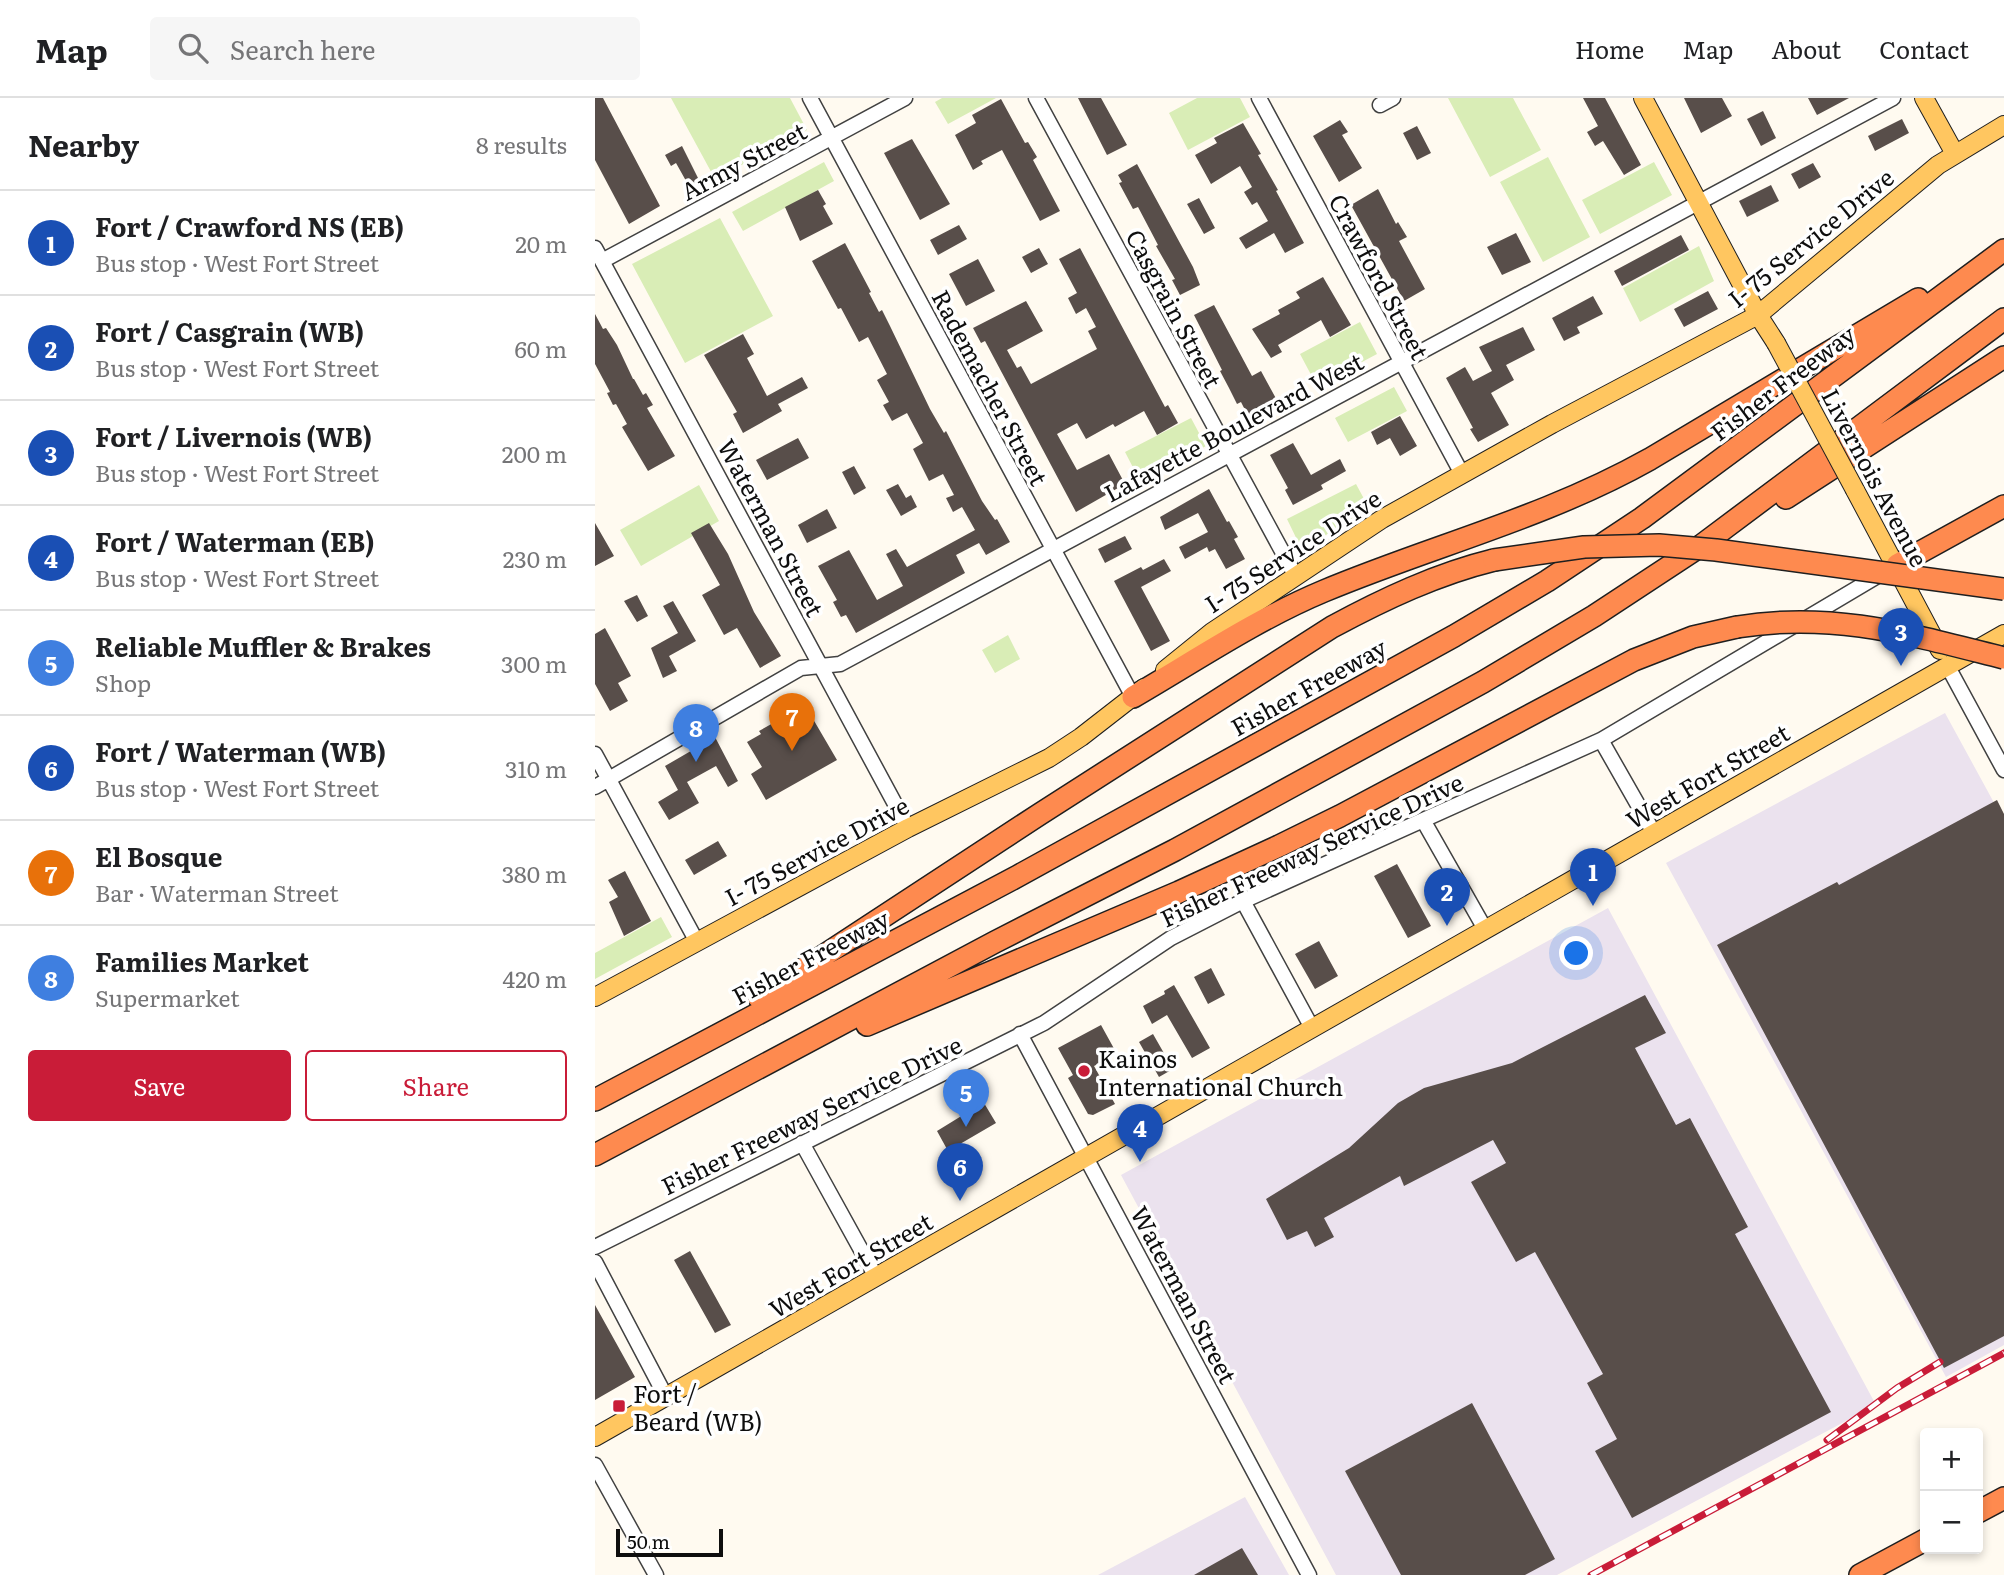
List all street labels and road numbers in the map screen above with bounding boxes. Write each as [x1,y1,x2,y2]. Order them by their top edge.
street label: Army Street [674,112,812,208]
street label: I- 75 Service Drive [1720,159,1900,315]
street label: Crawford Street [1322,187,1439,365]
street label: Casgrain Street [1118,222,1232,394]
street label: Rademacher Street [925,283,1058,491]
street label: Fisher Freeway [1702,316,1862,448]
street label: Lafayette Boulevard West [1097,343,1369,509]
street label: Livernois Avenue [1814,382,1938,572]
street label: Waterman Street [710,432,834,622]
street label: I- 75 Service Drive [1197,480,1387,620]
street label: Fisher Freeway [1224,629,1393,743]
street label: West Fort Street [1619,714,1795,836]
street label: Fisher Freeway Service Drive [1154,763,1468,935]
street label: I- 75 Service Drive [718,787,914,913]
street label: Fisher Freeway [725,900,895,1012]
street label: Fisher Freeway Service Drive [655,1026,967,1202]
street label: Waterman Street [1123,1199,1247,1389]
street label: West Fort Street [762,1203,938,1325]

